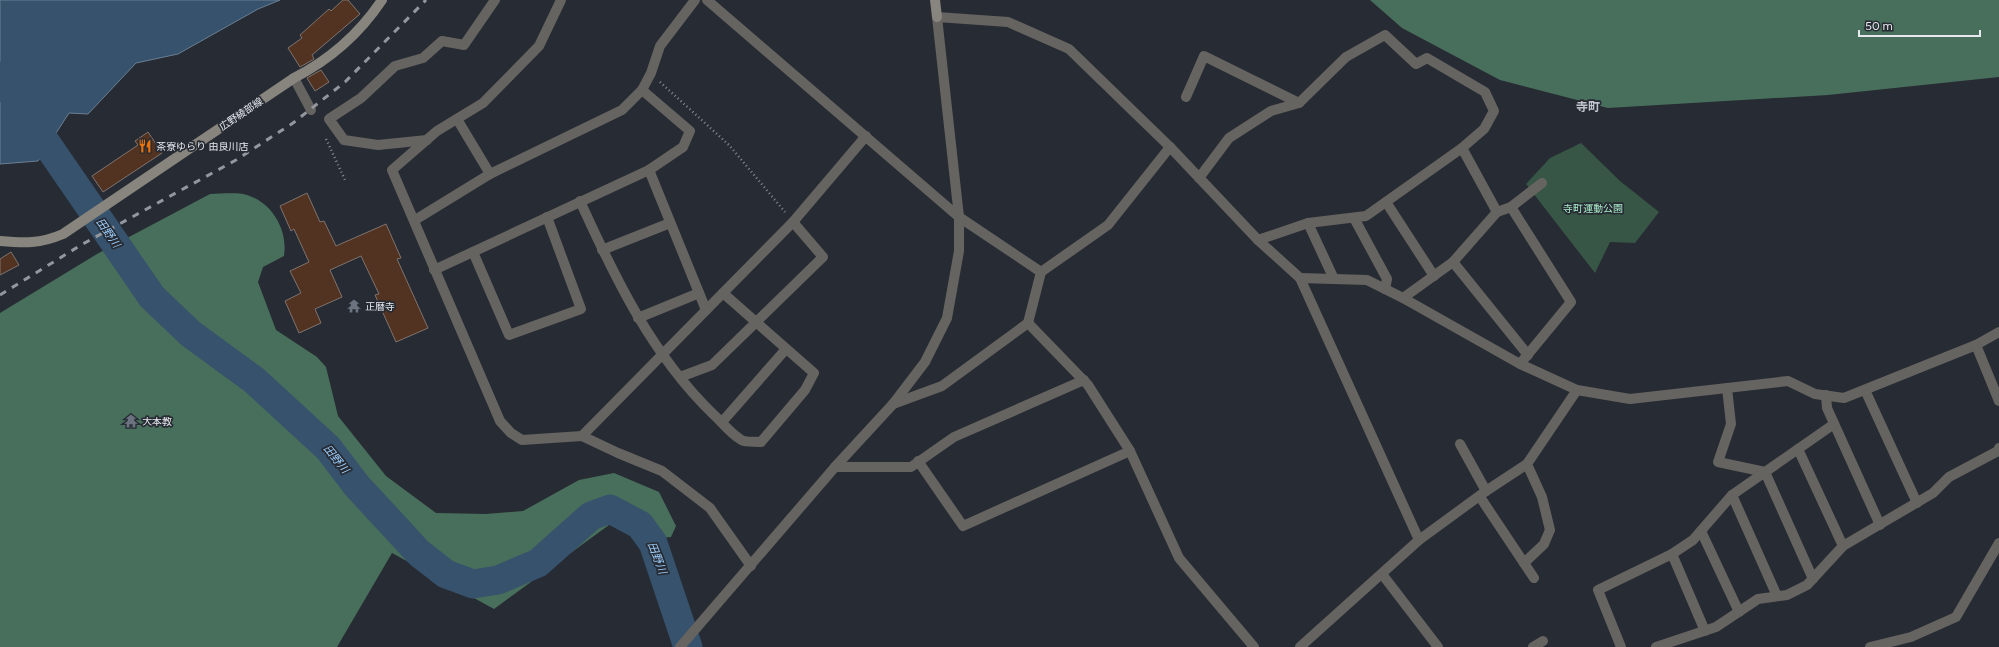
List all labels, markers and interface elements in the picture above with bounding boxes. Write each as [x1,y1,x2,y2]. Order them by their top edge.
scale bar [1859,12,1980,38]
text: 50 m [1865,19,1893,33]
street label: 広野綾部線 [217,95,265,133]
district label: 寺町 [1576,100,1600,114]
restaurant icon: 茶寮ゆらり 由良川店 [137,138,153,154]
place label: 茶寮ゆらり 由良川店 [156,140,248,153]
park label: 寺町運動公園 [1563,202,1623,215]
water label: 田野川 [93,216,123,251]
temple icon: 正暦寺 [346,298,362,314]
place label: 正暦寺 [365,300,395,313]
temple icon: 大本教 [123,413,139,429]
place label: 大本教 [142,415,172,428]
water label: 田野川 [321,442,352,477]
water label: 田野川 [645,540,669,577]

